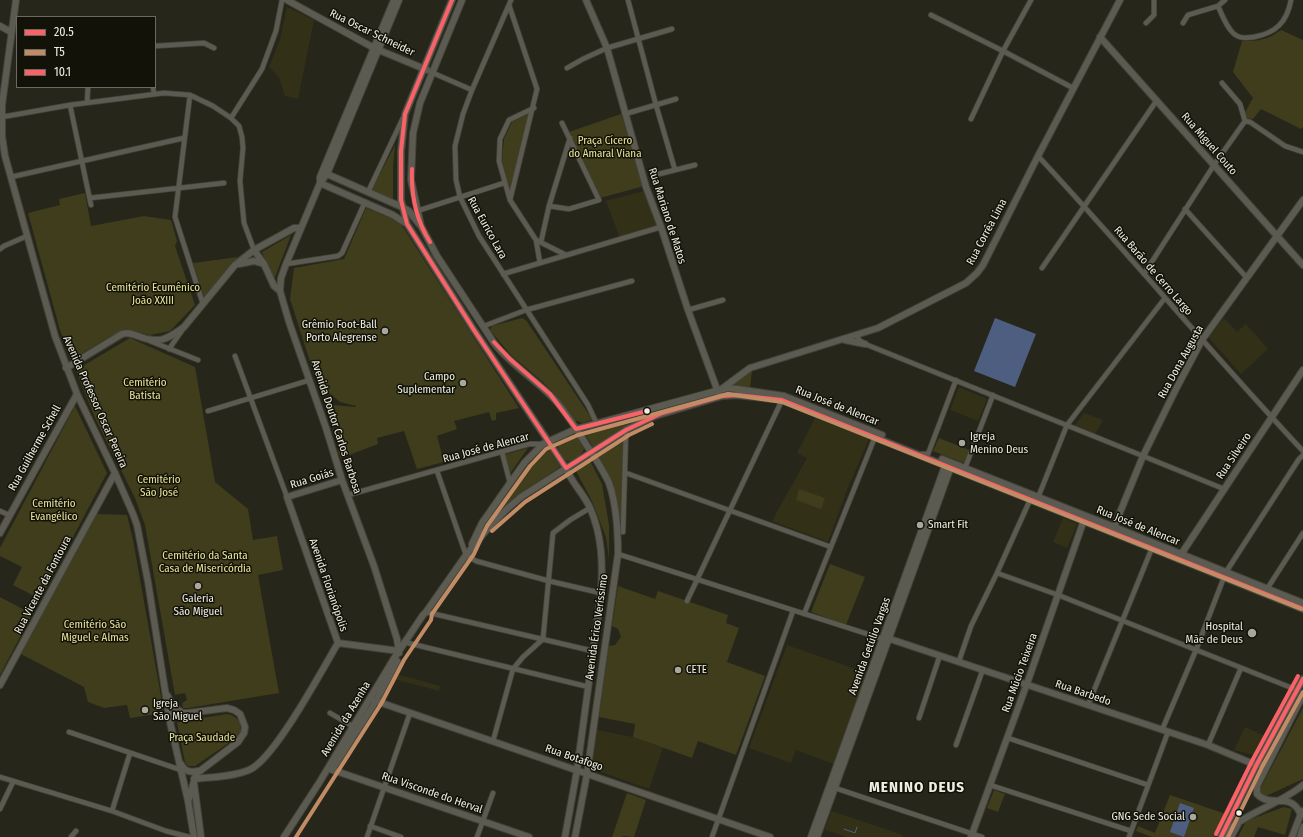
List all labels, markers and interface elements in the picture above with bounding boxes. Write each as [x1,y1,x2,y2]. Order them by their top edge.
street label: Rua Oscar Schneider [327,7,417,59]
legend [16,16,156,88]
text: 20.5 [54,25,74,39]
text: T5 [54,45,65,59]
text: 10.1 [54,65,71,79]
street label: Rua Miguel Couto [1178,110,1240,178]
park label: Praça Cícero do Amaral Viana [568,134,642,160]
street label: Rua Mariano de Matos [645,166,689,266]
street label: Rua Eurico Lara [464,195,510,261]
street label: Rua Corrêa Lima [964,197,1010,267]
street label: Rua Barão de Cerro Largo [1111,224,1195,318]
park label: Cemitério Ecumênico João XXIII [106,281,200,307]
place label: Grêmio Foot-Ball Porto Alegrense [302,318,377,344]
street label: Rua Dona Augusta [1155,323,1207,401]
marker: Grêmio Foot-Ball Porto Alegrense [380,326,390,336]
street label: Avenida Professor Oscar Pereira [60,334,130,470]
street label: Avenida Doutor Carlos Barbosa [308,359,364,495]
place label: Campo Suplementar [397,370,455,396]
park label: Cemitério Batista [123,376,167,402]
marker: Campo Suplementar [458,378,468,388]
street label: Rua José de Alencar [793,383,881,429]
street label: Rua Guilherme Schell [6,403,64,493]
unlabelled marker [642,406,652,416]
street label: Rua José de Alencar [441,430,531,466]
place label: Igreja Menino Deus [970,430,1028,456]
street label: Rua Silveiro [1214,430,1254,482]
marker: Igreja Menino Deus [957,438,967,448]
street label: Rua Goiás [289,466,335,492]
park label: Cemitério São José [137,473,181,499]
park label: Cemitério Evangélico [30,497,78,523]
street label: Rua José de Alencar [1094,503,1182,549]
place label: Smart Fit [928,518,968,532]
marker: Smart Fit [915,520,925,530]
street label: Rua Vicente da Fontoura [12,534,74,636]
street label: Avenida Florianópolis [306,537,350,633]
park label: Cemitério da Santa Casa de Misericórdia [159,549,251,575]
street label: Avenida Érico Veríssimo [583,573,611,681]
marker: Galeria São Miguel [193,581,203,591]
place label: Galeria São Miguel [174,592,222,618]
street label: Avenida Getúlio Vargas [846,595,894,697]
park label: Cemitério São Miguel e Almas [61,618,129,644]
place label: Hospital Mãe de Deus [1186,620,1243,646]
marker: Hospital Mãe de Deus [1246,627,1258,639]
street label: Rua Múcio Teixeira [999,631,1041,715]
place label: CETE [686,663,707,677]
marker: CETE [673,665,683,675]
street label: Rua Barbedo [1053,677,1113,709]
street label: Avenida da Azenha [318,679,374,759]
place label: Igreja São Miguel [153,697,202,723]
marker: Igreja São Miguel [140,705,150,715]
park label: Praça Saudade [169,731,235,745]
street label: Rua Botafogo [543,742,605,774]
street label: Rua Visconde do Herval [380,770,484,816]
district label: MENINO DEUS [869,779,965,797]
unlabelled marker [1234,808,1244,818]
place label: GNG Sede Social [1111,810,1185,824]
marker: GNG Sede Social [1188,812,1198,822]

